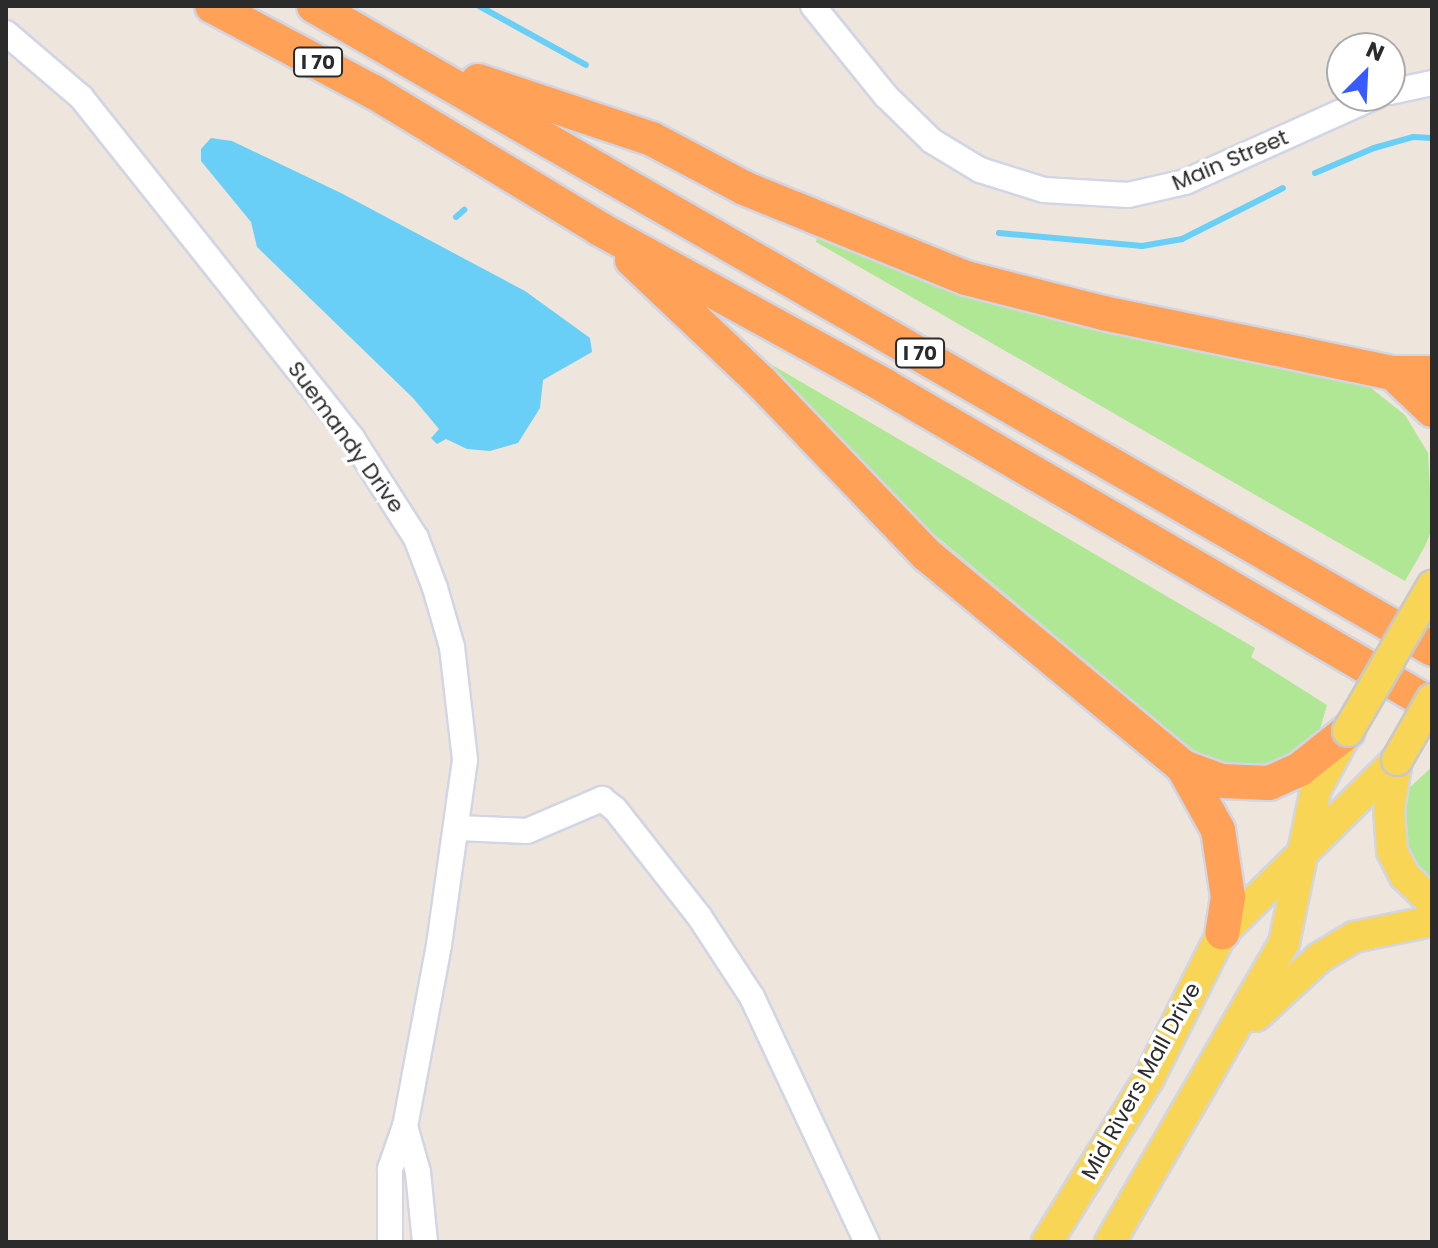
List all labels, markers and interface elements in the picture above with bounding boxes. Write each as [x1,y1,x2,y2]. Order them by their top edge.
north arrow [1326,32,1406,112]
text: N [1361,34,1389,69]
road number: I 70 [292,46,344,78]
street label: Main Street [1168,124,1292,196]
road number: I 70 [894,337,946,369]
street label: Suemandy Drive [282,356,410,518]
street label: Mid Rivers Mall Drive [1076,978,1206,1184]

